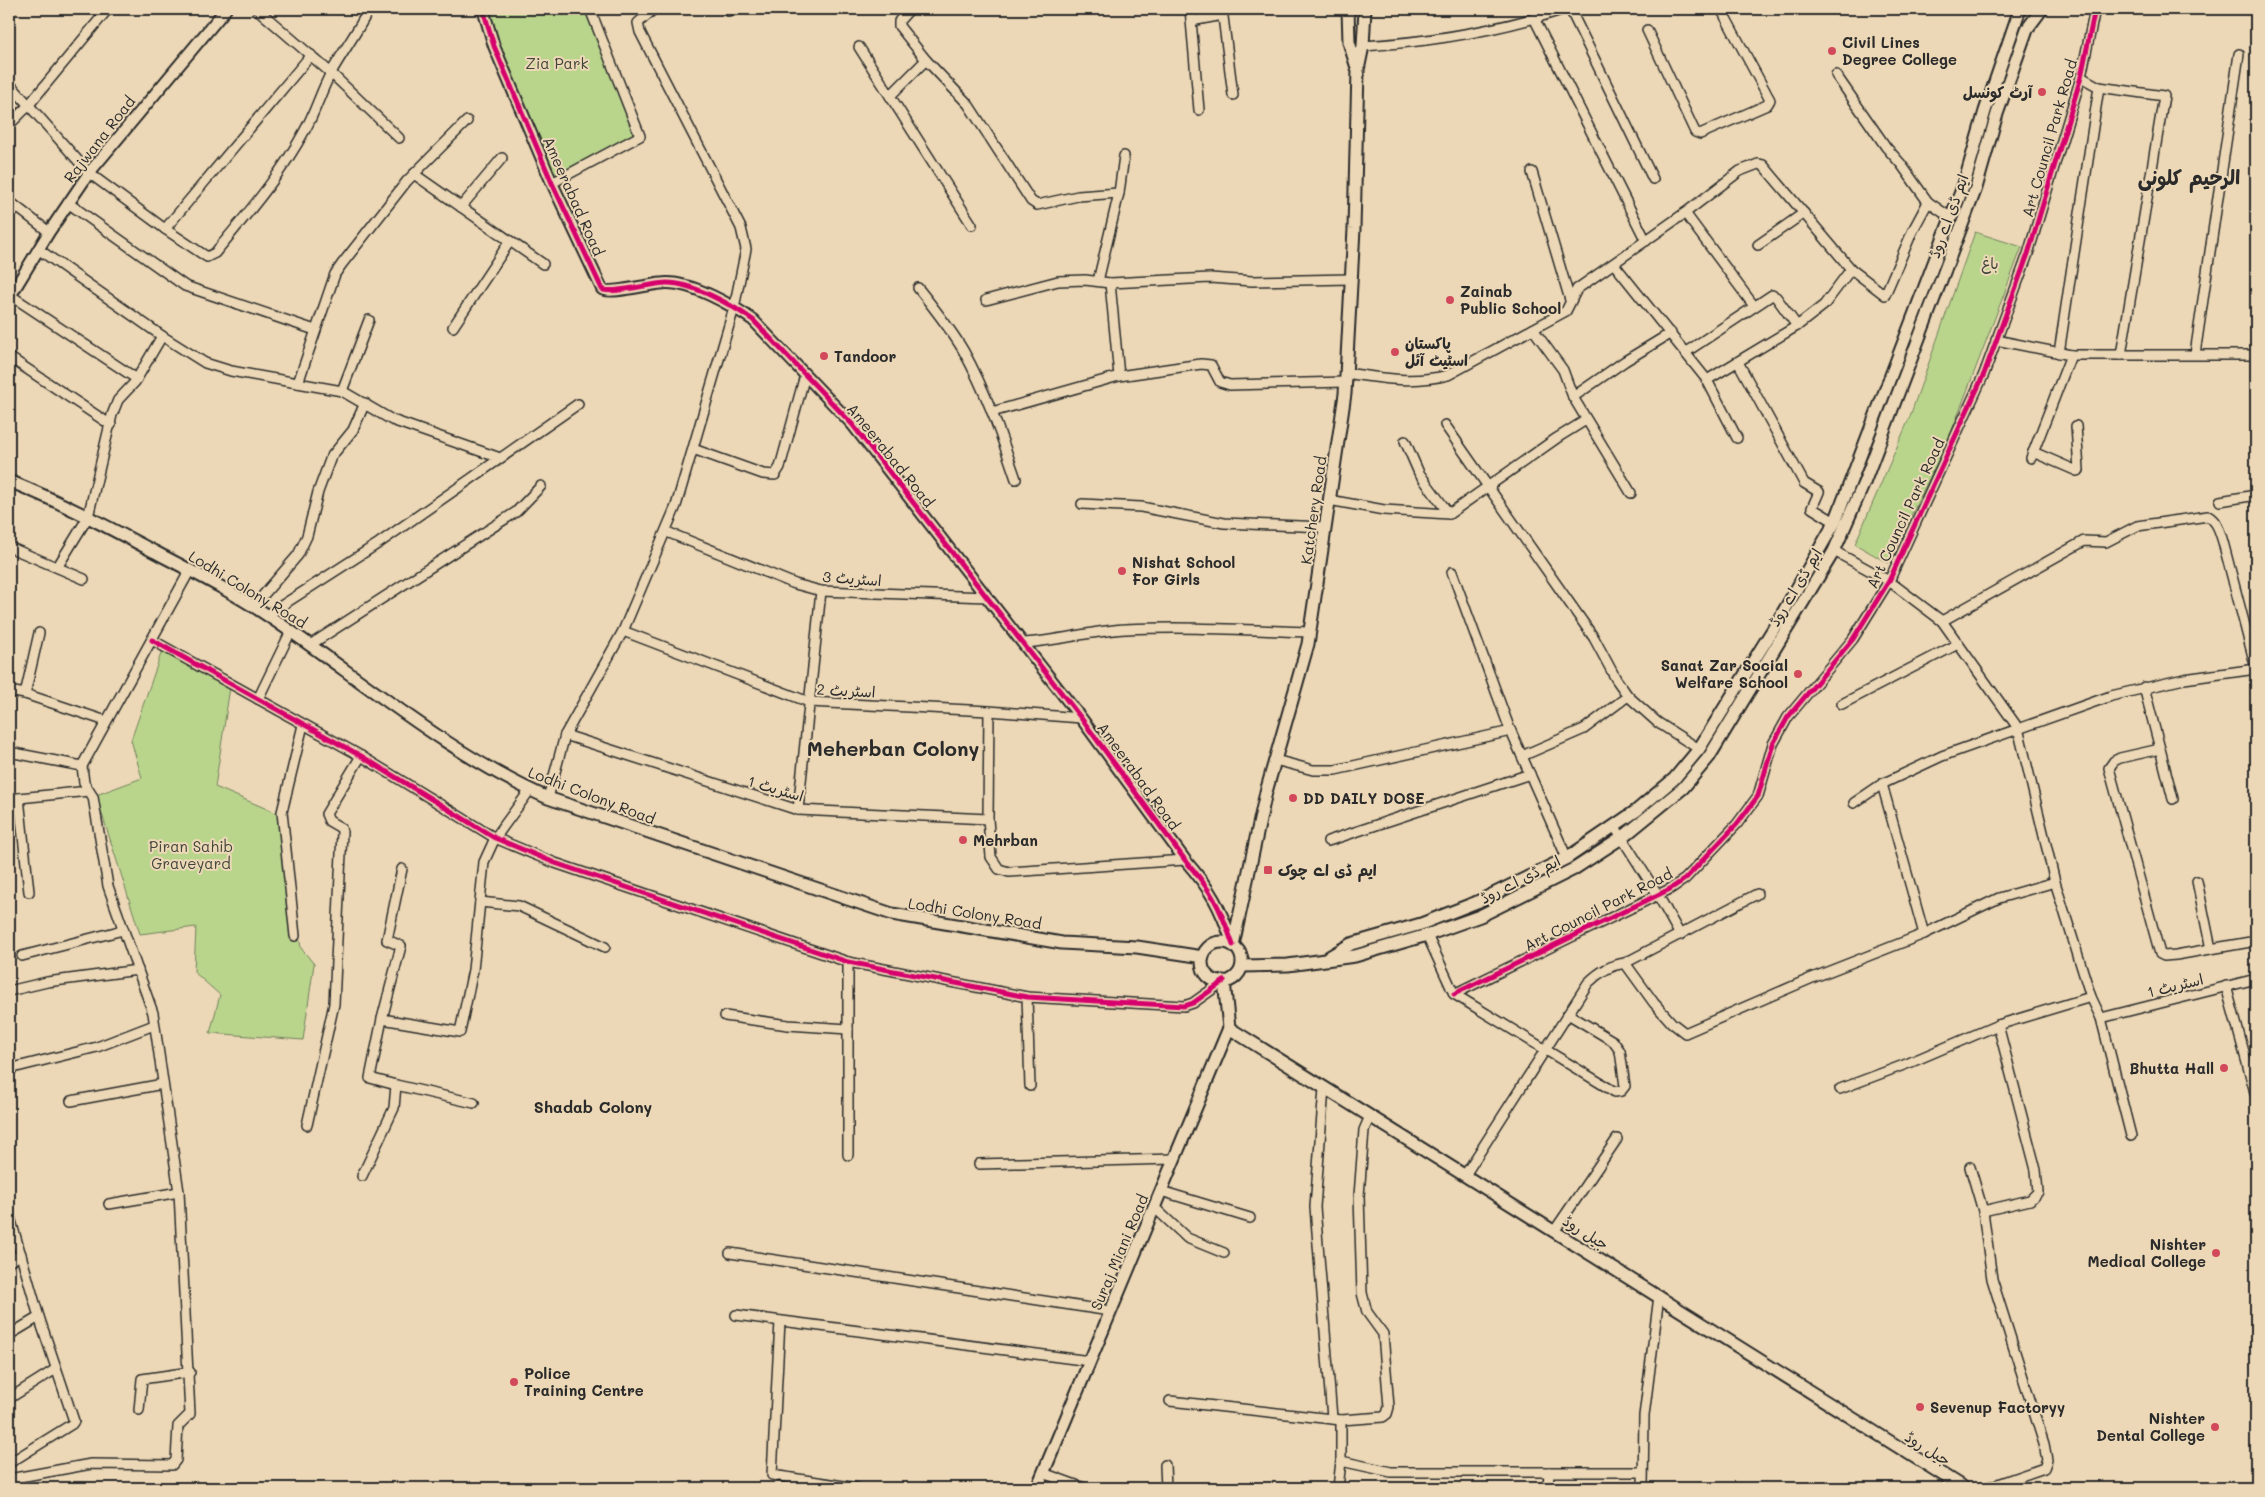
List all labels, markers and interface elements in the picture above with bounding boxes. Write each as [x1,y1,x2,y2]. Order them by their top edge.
place label: Civil Lines Degree College [1842,32,1957,69]
marker: Civil Lines Degree College [1826,45,1838,57]
park label: Zia Park [526,53,588,73]
street label: Art Council Park Road [2017,57,2081,219]
place label: آرٹ کونسل [1963,82,2033,103]
marker: آرٹ کونسل [2036,86,2048,98]
street label: Rajwana Road [59,92,139,186]
street label: Ameerabad Road [539,133,609,259]
district label: الرحیم کلونی [2138,164,2240,193]
street label: ایم ڈی اے روڈ [1924,171,1974,261]
park label: باغ [1981,253,1999,274]
place label: Zainab Public School [1460,281,1561,318]
marker: Zainab Public School [1444,294,1456,306]
place label: پاکستان اسٹیٹ آئل [1405,333,1468,370]
place label: Tandoor [834,346,896,366]
marker: پاکستان اسٹیٹ آئل [1389,346,1401,358]
marker: Tandoor [818,350,830,362]
street label: Ameerabad Road [843,399,939,511]
street label: Art Council Park Road [1861,435,1949,591]
street label: Katchery Road [1296,455,1330,565]
street label: ایم ڈی اے روڈ [1764,544,1828,631]
street label: Lodhi Colony Road [185,546,311,632]
place label: Nishat School For Girls [1132,552,1235,589]
marker: Nishat School For Girls [1116,565,1128,577]
street label: اسٹریٹ 3 [822,566,882,590]
place label: Sanat Zar Social Welfare School [1661,655,1788,692]
marker: Sanat Zar Social Welfare School [1792,668,1804,680]
street label: اسٹریٹ 2 [816,678,876,702]
street label: Ameerabad Road [1093,718,1185,834]
district label: Meherban Colony [807,735,979,761]
street label: Lodhi Colony Road [526,762,658,828]
street label: اسٹریٹ 1 [746,770,806,806]
place label: DD DAILY DOSE [1303,788,1425,808]
marker: DD DAILY DOSE [1287,792,1299,804]
place label: Mehrban [973,830,1038,850]
marker: Mehrban [957,834,969,846]
park label: Piran Sahib Graveyard [149,836,233,873]
street label: ایم ڈی اے روڈ [1476,850,1565,910]
place label: ایم ڈی اے چوک [1278,860,1377,882]
street label: Art Council Park Road [1521,863,1675,955]
marker: ایم ڈی اے چوک [1262,864,1274,876]
street label: Lodhi Colony Road [907,893,1043,933]
street label: اسٹریٹ 1 [2145,968,2205,1002]
place label: Bhutta Hall [2129,1058,2214,1078]
marker: Bhutta Hall [2218,1062,2230,1074]
district label: Shadab Colony [534,1096,653,1117]
street label: Suraj Miani Road [1086,1191,1152,1313]
street label: جیل روڈ [1559,1210,1613,1254]
place label: Nishter Medical College [2088,1234,2206,1271]
marker: Nishter Medical College [2210,1247,2222,1259]
place label: Police Training Centre [524,1363,644,1400]
marker: Police Training Centre [508,1376,520,1388]
place label: Sevenup Factoryy [1930,1397,2065,1417]
marker: Sevenup Factoryy [1914,1401,1926,1413]
place label: Nishter Dental College [2096,1408,2205,1445]
marker: Nishter Dental College [2209,1421,2221,1433]
street label: جیل روڈ [1901,1426,1955,1470]

